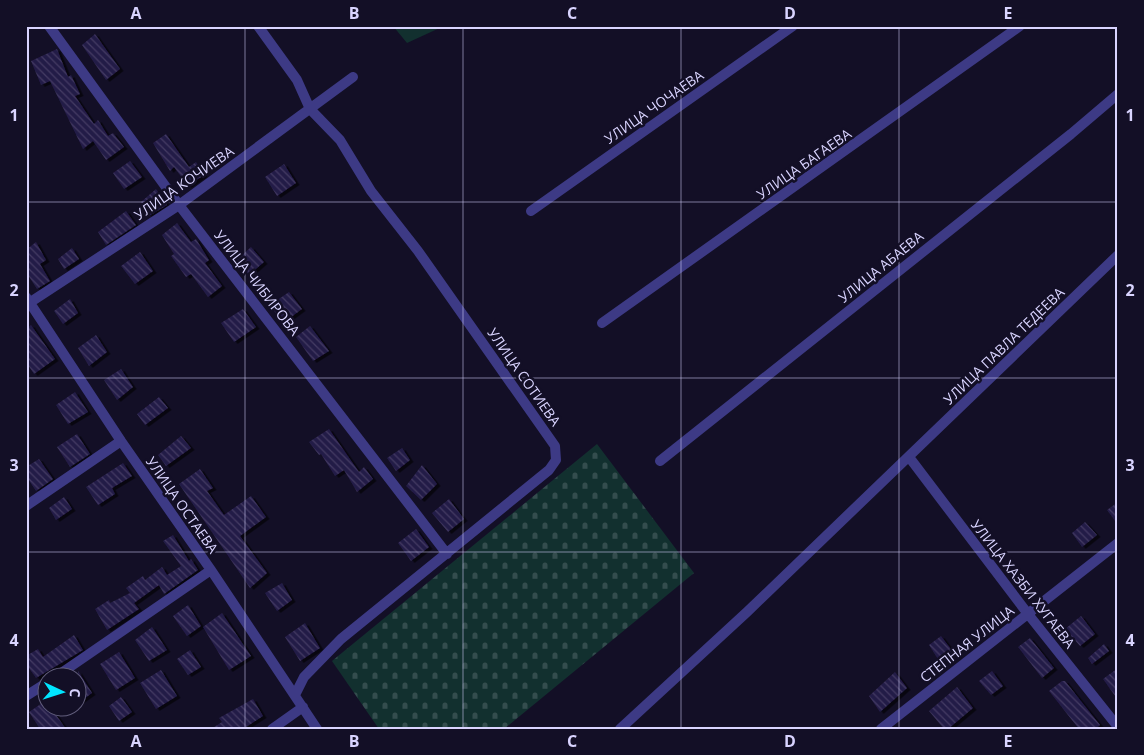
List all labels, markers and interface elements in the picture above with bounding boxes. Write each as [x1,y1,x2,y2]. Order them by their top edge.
text: A [130,2,142,24]
text: B [349,2,359,24]
text: C [567,2,577,24]
text: D [784,2,796,24]
text: E [1004,2,1013,24]
street label: УЛИЦА ЧОЧАЕВА [600,65,707,148]
text: 1 [9,104,19,126]
text: 1 [1125,104,1135,126]
street label: УЛИЦА БАГАЕВА [753,124,855,203]
street label: УЛИЦА КОЧИЕВА [130,141,237,224]
street label: УЛИЦА ЧИБИРОВА [210,226,305,339]
street label: УЛИЦА АБАЕВА [834,226,927,307]
text: 2 [9,279,19,301]
text: 2 [1125,279,1135,301]
street label: УЛИЦА ПАВЛА ТЕДЕЕВА [939,283,1068,408]
street label: УЛИЦА СОТИЕВА [483,324,565,430]
street label: УЛИЦА ОСТАЕВА [142,453,223,557]
text: 3 [9,454,19,476]
text: 3 [1125,454,1135,476]
street label: УЛИЦА ХАЗБИ ХУГАЕВА [967,515,1080,652]
street label: СТЕПНАЯ УЛИЦА [916,601,1018,686]
text: 4 [9,629,19,651]
text: 4 [1125,629,1135,651]
north arrow [38,668,88,718]
text: С [66,688,85,698]
text: A [130,730,142,752]
text: B [349,730,359,752]
text: C [567,730,577,752]
text: D [784,730,796,752]
text: E [1004,730,1013,752]

